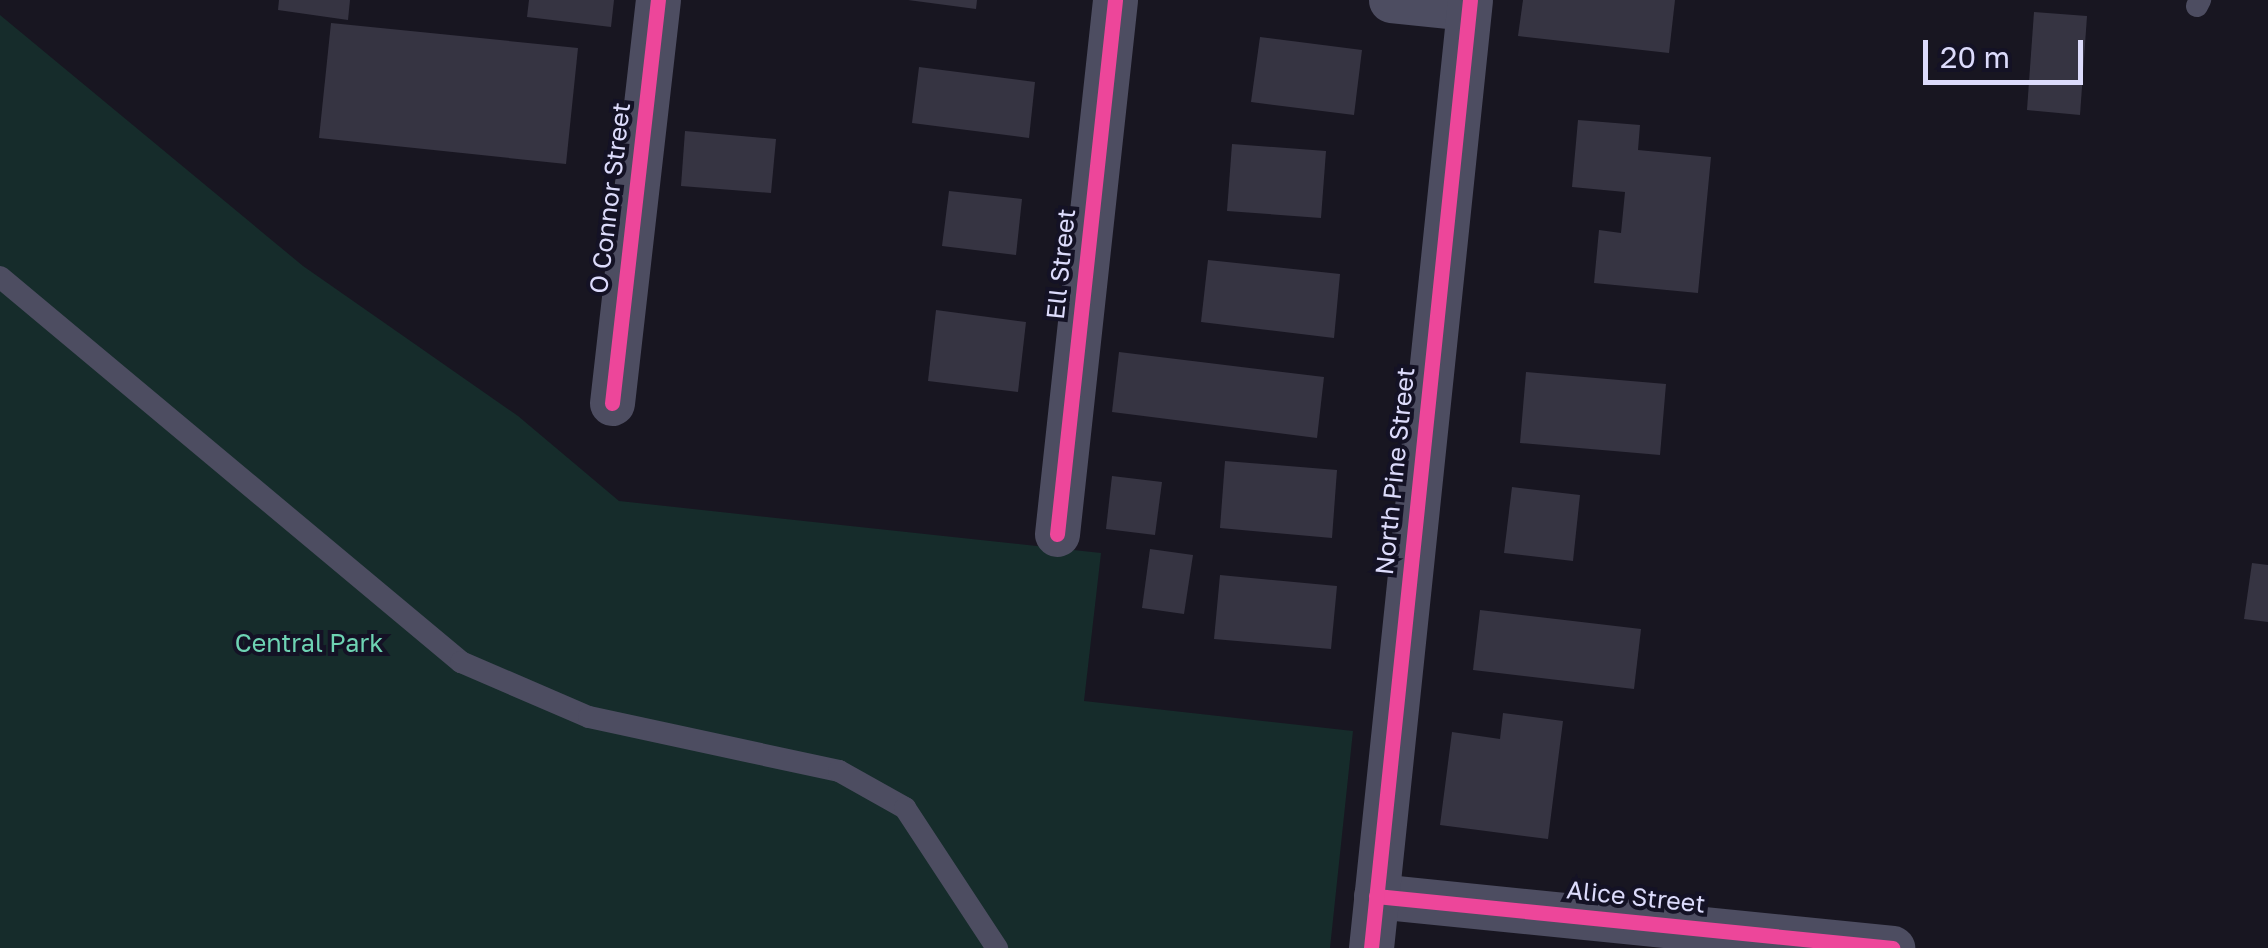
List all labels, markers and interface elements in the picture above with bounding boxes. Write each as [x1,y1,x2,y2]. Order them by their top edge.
scale bar [1928,20,2088,82]
text: 20 m [1940,39,2010,75]
street label: O Connor Street [583,101,637,295]
street label: Ell Street [1040,207,1082,321]
street label: North Pine Street [1369,365,1421,577]
park label: Central Park [235,628,383,658]
street label: Alice Street [1565,875,1707,919]

